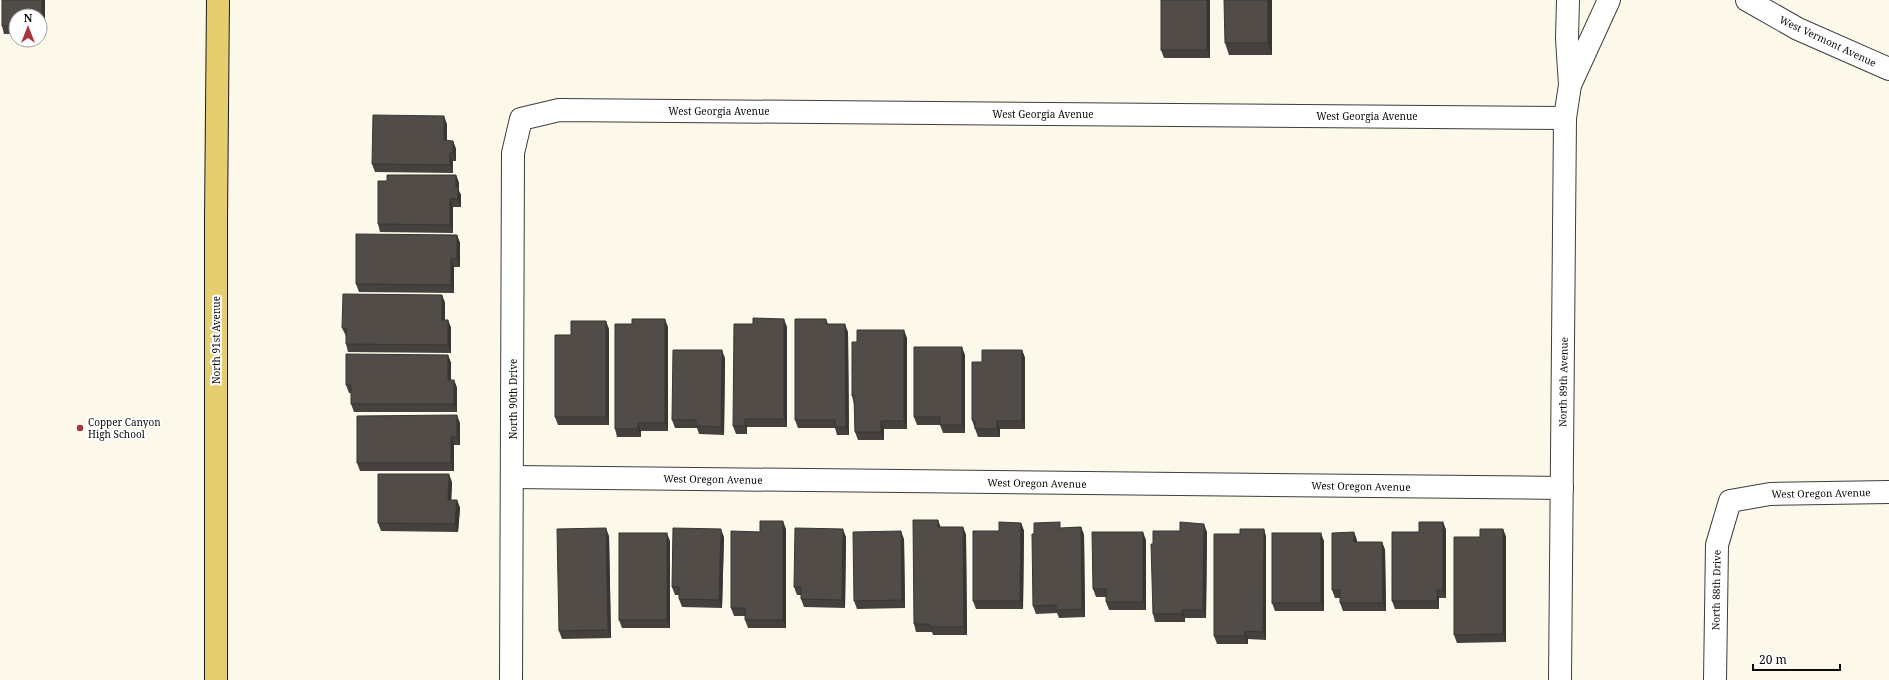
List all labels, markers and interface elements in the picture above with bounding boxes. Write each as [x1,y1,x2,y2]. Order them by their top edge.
north arrow [8,8,48,48]
text: N [24,10,33,25]
street label: West Vermont Avenue [1777,12,1879,70]
street label: West Georgia Avenue [668,104,770,118]
street label: West Georgia Avenue [992,107,1094,121]
street label: West Georgia Avenue [1316,109,1418,123]
street label: North 91st Avenue [209,296,223,384]
street label: North 89th Avenue [1555,337,1571,427]
street label: North 90th Drive [506,359,520,439]
place label: Copper Canyon High School [88,415,161,441]
marker: Copper Canyon High School [75,423,85,433]
street label: West Oregon Avenue [663,471,763,487]
street label: West Oregon Avenue [987,475,1087,491]
street label: West Oregon Avenue [1311,478,1411,494]
street label: West Oregon Avenue [1771,485,1871,501]
street label: North 88th Drive [1708,550,1724,630]
scale bar [1753,646,1840,672]
text: 20 m [1759,651,1787,668]

